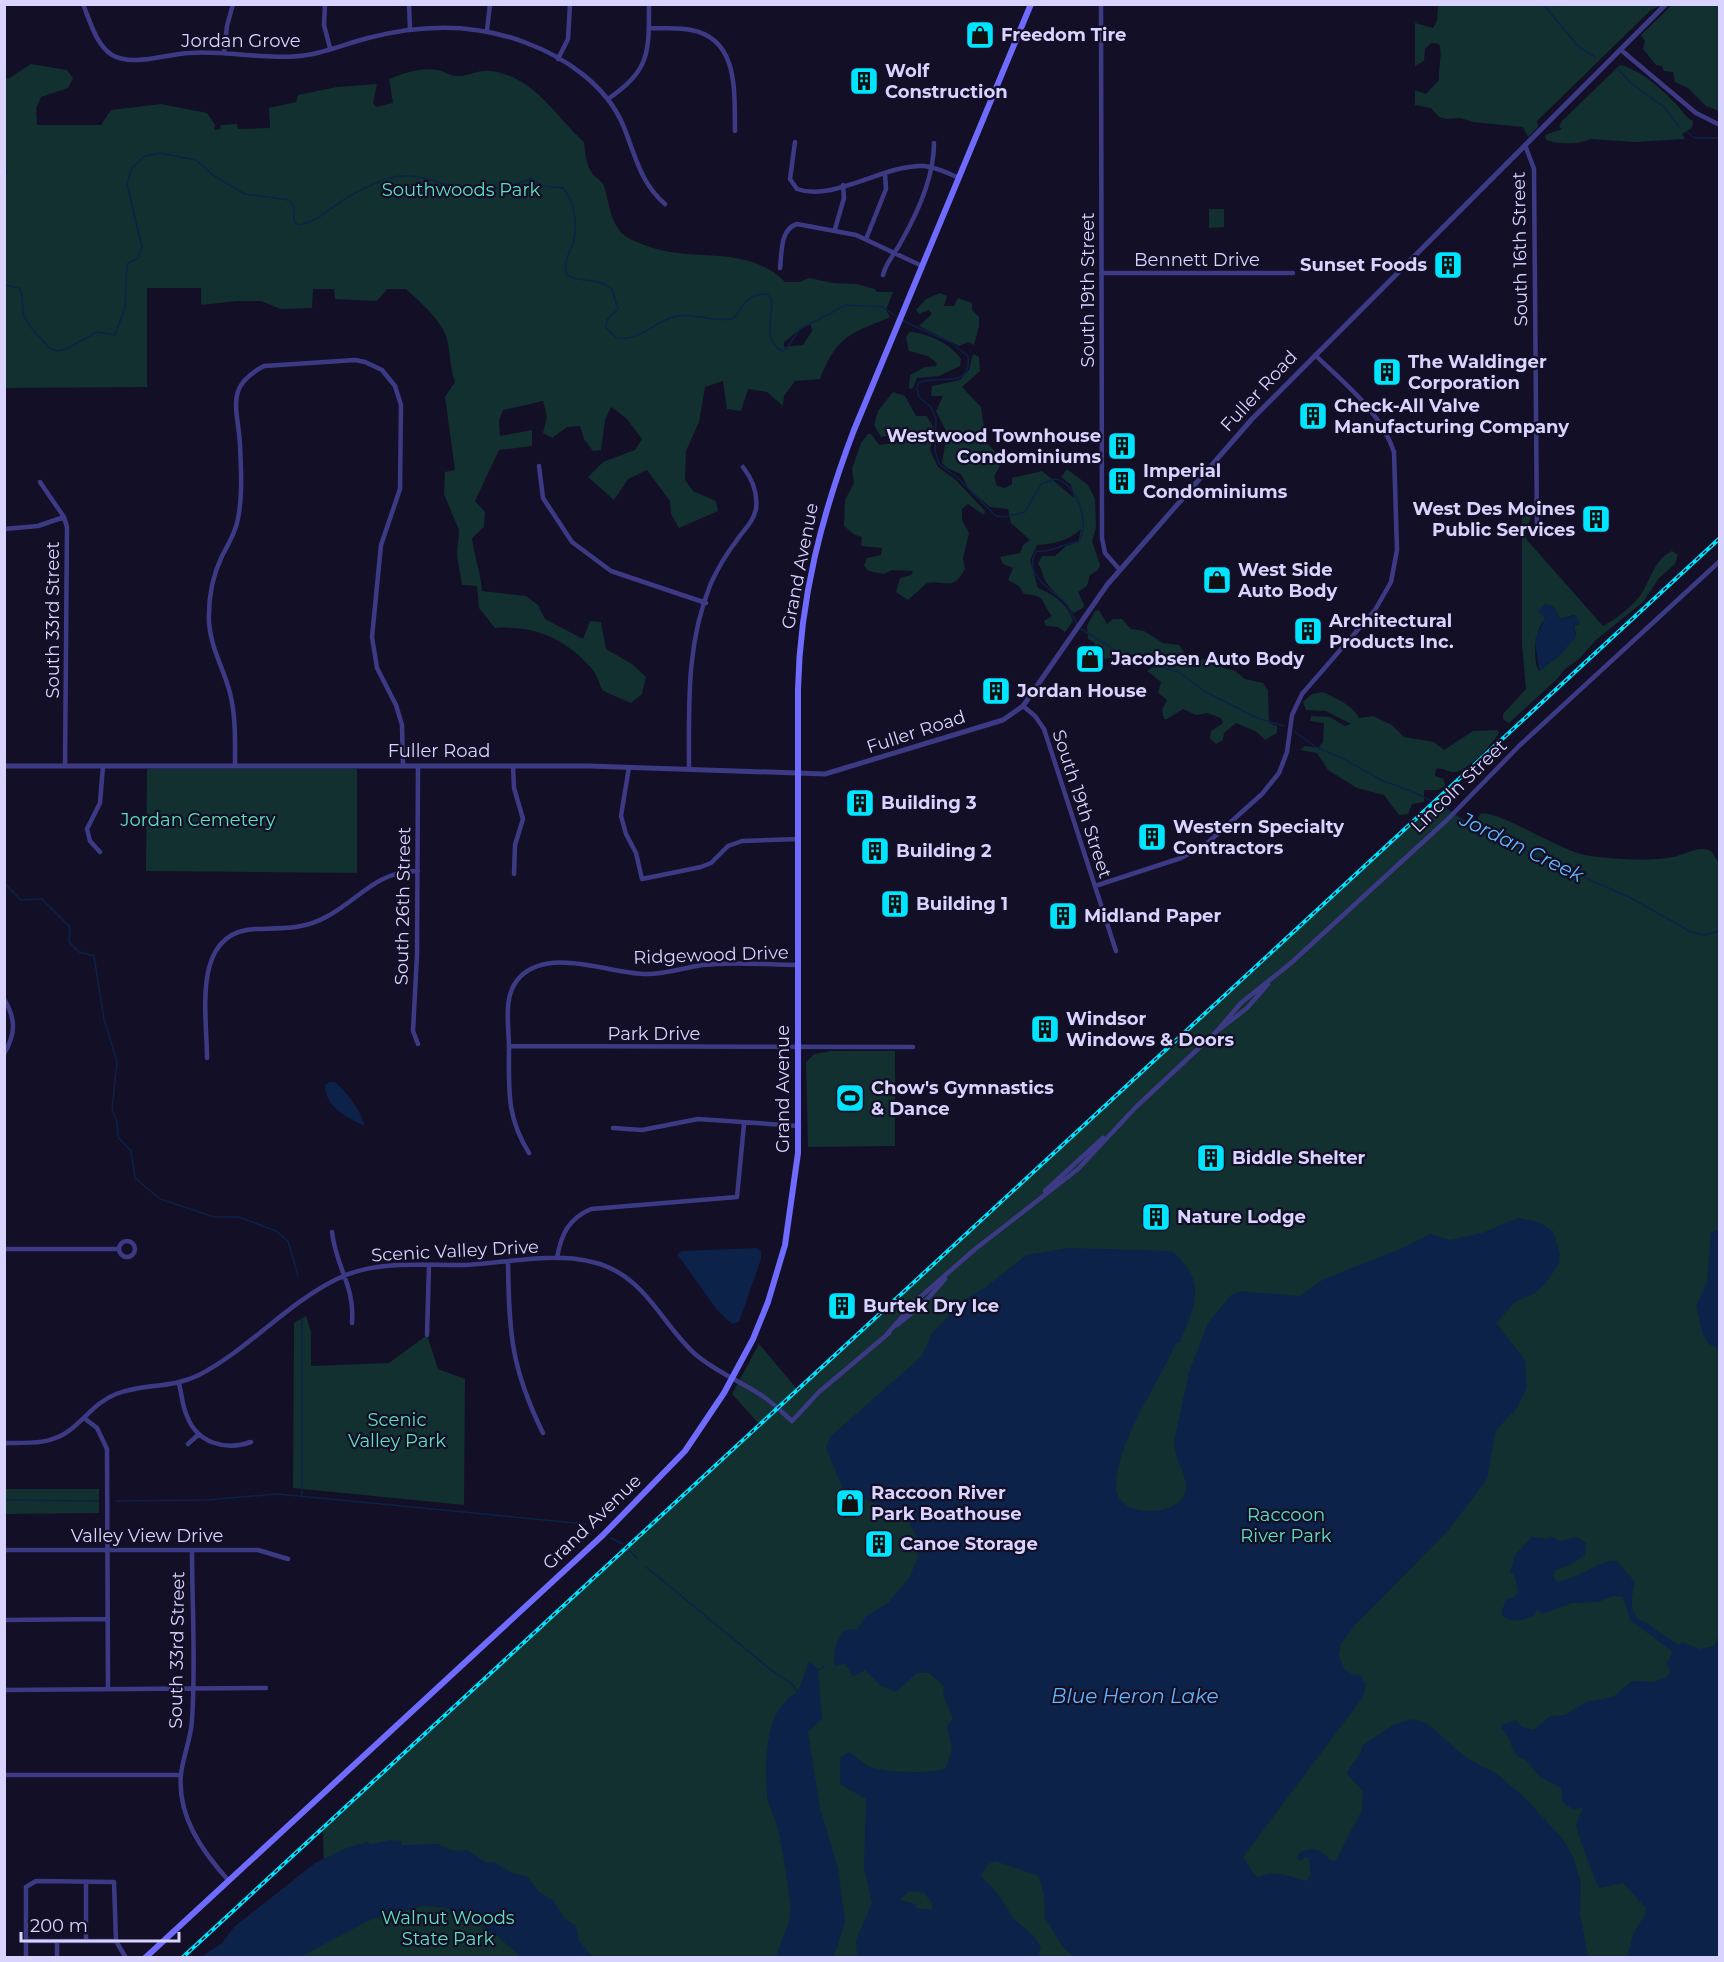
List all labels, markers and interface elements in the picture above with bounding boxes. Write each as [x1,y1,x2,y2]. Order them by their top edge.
shop icon: Freedom Tire [964,19,996,51]
place label: Freedom Tire [1001,24,1126,46]
street label: Jordan Grove [180,30,301,52]
place label: Wolf Construction [885,60,1008,103]
building icon: Wolf Construction [848,65,880,97]
street label: South 16th Street [1508,171,1532,327]
park label: Southwoods Park [382,179,541,201]
street label: South 19th Street [1077,213,1099,367]
street label: Bennett Drive [1134,249,1260,271]
building icon: Sunset Foods [1432,249,1464,281]
place label: Sunset Foods [1300,254,1427,276]
street label: Fuller Road [1216,346,1302,436]
place label: The Waldinger Corporation [1408,351,1547,394]
building icon: The Waldinger Corporation [1371,356,1403,388]
place label: Check-All Valve Manufacturing Company [1334,395,1569,438]
building icon: Check-All Valve Manufacturing Company [1297,400,1329,432]
place label: Westwood Townhouse Condominiums [886,425,1101,468]
building icon: Westwood Townhouse Condominiums [1106,430,1138,462]
place label: Imperial Condominiums [1143,460,1288,503]
building icon: Imperial Condominiums [1106,465,1138,497]
place label: West Des Moines Public Services [1413,498,1575,541]
street label: Grand Avenue [777,501,823,631]
building icon: West Des Moines Public Services [1580,503,1612,535]
street label: South 33rd Street [42,541,64,699]
place label: West Side Auto Body [1237,559,1337,602]
shop icon: West Side Auto Body [1201,564,1233,596]
place label: Architectural Products Inc. [1328,610,1454,653]
building icon: Architectural Products Inc. [1292,615,1324,647]
shop icon: Jacobsen Auto Body [1074,643,1106,675]
place label: Jacobsen Auto Body [1110,648,1304,670]
building icon: Jordan House [980,675,1012,707]
place label: Jordan House [1016,680,1147,702]
street label: Fuller Road [864,706,968,758]
street label: South 19th Street [1048,727,1116,881]
street label: Lincoln Street [1406,735,1512,837]
street label: Fuller Road [388,740,490,762]
building icon: Building 3 [844,787,876,819]
place label: Building 3 [881,792,977,814]
water label: Jordan Creek [1456,806,1589,888]
park label: Jordan Cemetery [120,809,276,831]
place label: Western Specialty Contractors [1173,816,1344,859]
building icon: Western Specialty Contractors [1136,821,1168,853]
street label: South 26th Street [391,827,415,985]
building icon: Building 2 [859,835,891,867]
place label: Building 2 [896,840,992,862]
building icon: Building 1 [879,888,911,920]
place label: Building 1 [916,893,1008,915]
building icon: Midland Paper [1047,900,1079,932]
place label: Midland Paper [1084,905,1221,927]
street label: Ridgewood Drive [633,941,789,969]
place label: Windsor Windows & Doors [1066,1008,1235,1051]
building icon: Windsor Windows & Doors [1029,1013,1061,1045]
street label: Park Drive [608,1023,701,1045]
street label: Grand Avenue [772,1025,794,1153]
place label: Chow's Gymnastics & Dance [871,1077,1054,1120]
sports icon: Chow's Gymnastics & Dance [834,1082,866,1114]
building icon: Biddle Shelter [1195,1142,1227,1174]
place label: Biddle Shelter [1232,1147,1366,1169]
building icon: Nature Lodge [1140,1201,1172,1233]
place label: Nature Lodge [1177,1206,1306,1228]
street label: Scenic Valley Drive [371,1236,540,1266]
building icon: Burtek Dry Ice [826,1290,858,1322]
place label: Burtek Dry Ice [863,1295,999,1317]
park label: Scenic Valley Park [348,1409,446,1452]
street label: Grand Avenue [538,1470,646,1574]
place label: Raccoon River Park Boathouse [871,1482,1022,1525]
shop icon: Raccoon River Park Boathouse [834,1487,866,1519]
park label: Raccoon River Park [1240,1504,1332,1547]
street label: Valley View Drive [71,1525,223,1547]
building icon: Canoe Storage [863,1528,895,1560]
place label: Canoe Storage [900,1533,1038,1555]
street label: South 33rd Street [165,1571,189,1729]
water label: Blue Heron Lake [1051,1684,1219,1708]
scale bar [21,1905,178,1943]
park label: Walnut Woods State Park [381,1907,515,1950]
text: 200 m [30,1915,88,1937]

